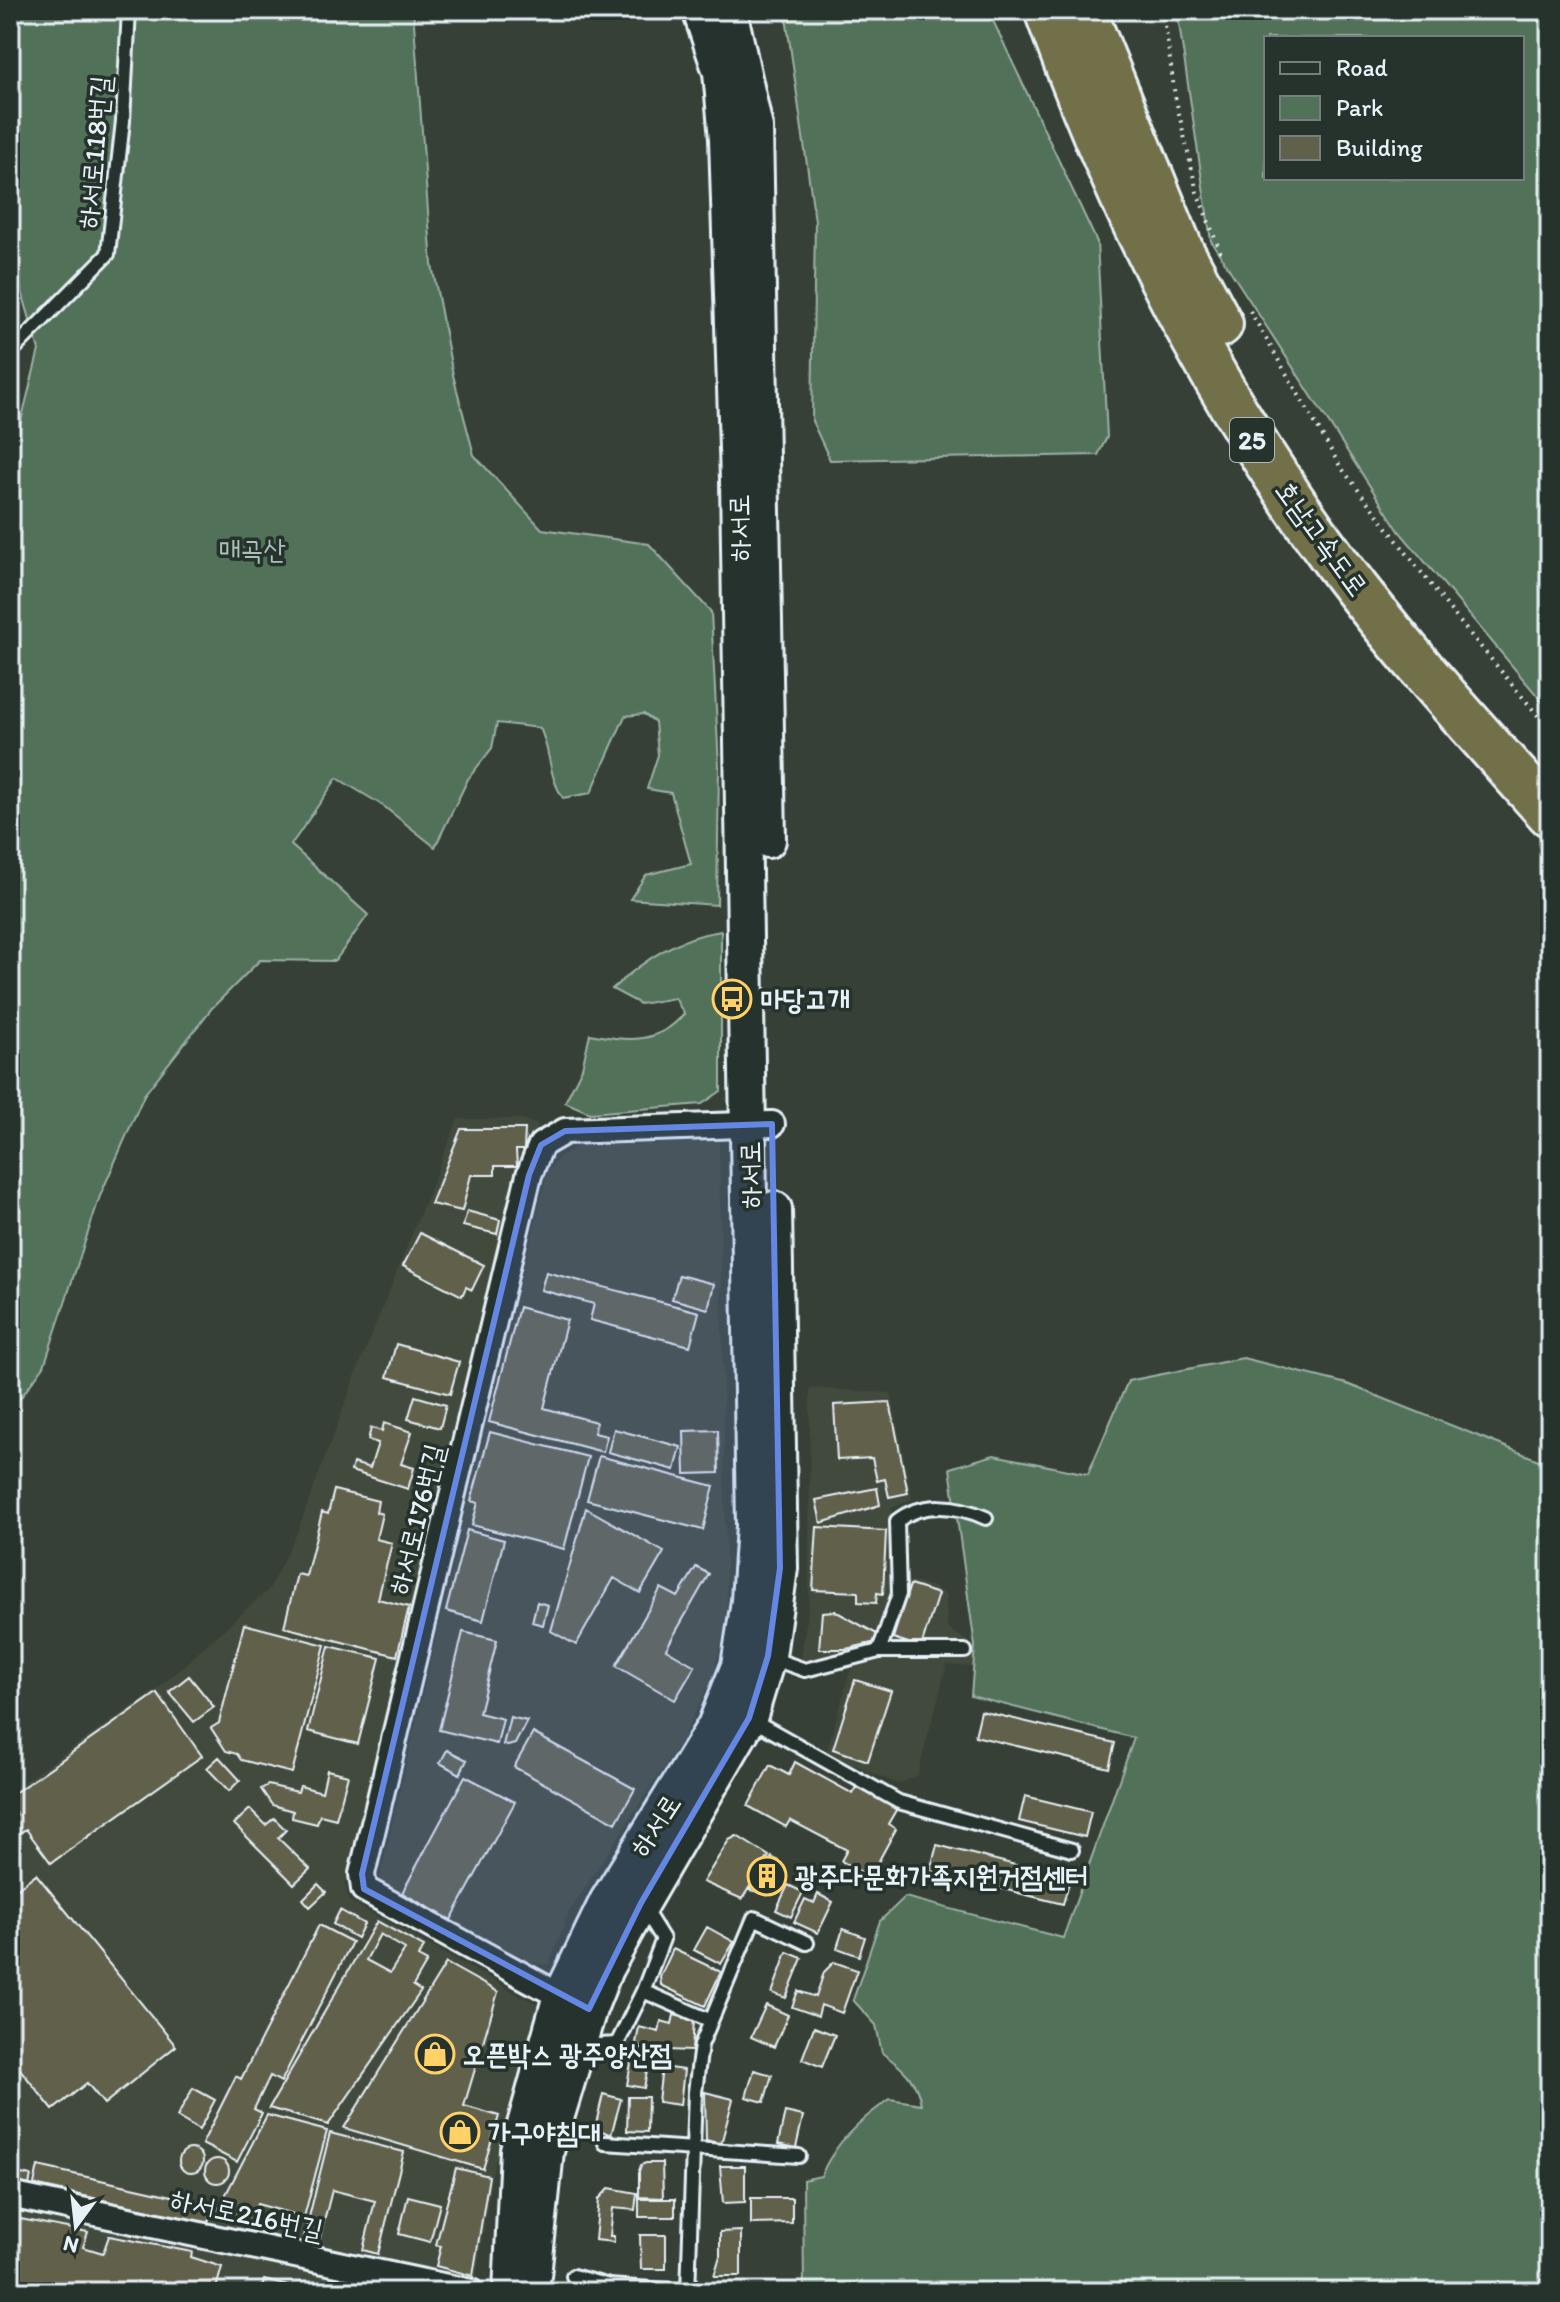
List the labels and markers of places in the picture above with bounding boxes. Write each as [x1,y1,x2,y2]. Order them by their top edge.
bus stop icon: 마당고개 [711,978,753,1020]
place label: 마당고개 [760,982,850,1016]
building icon: 광주다문화가족지원거점센터 [746,1855,788,1897]
place label: 광주다문화가족지원거점센터 [795,1859,1088,1893]
shop icon: 오픈박스 광주양산점 [414,2033,456,2075]
place label: 오픈박스 광주양산점 [463,2037,672,2071]
shop icon: 가구야침대 [439,2111,481,2153]
place label: 가구야침대 [488,2115,601,2149]

